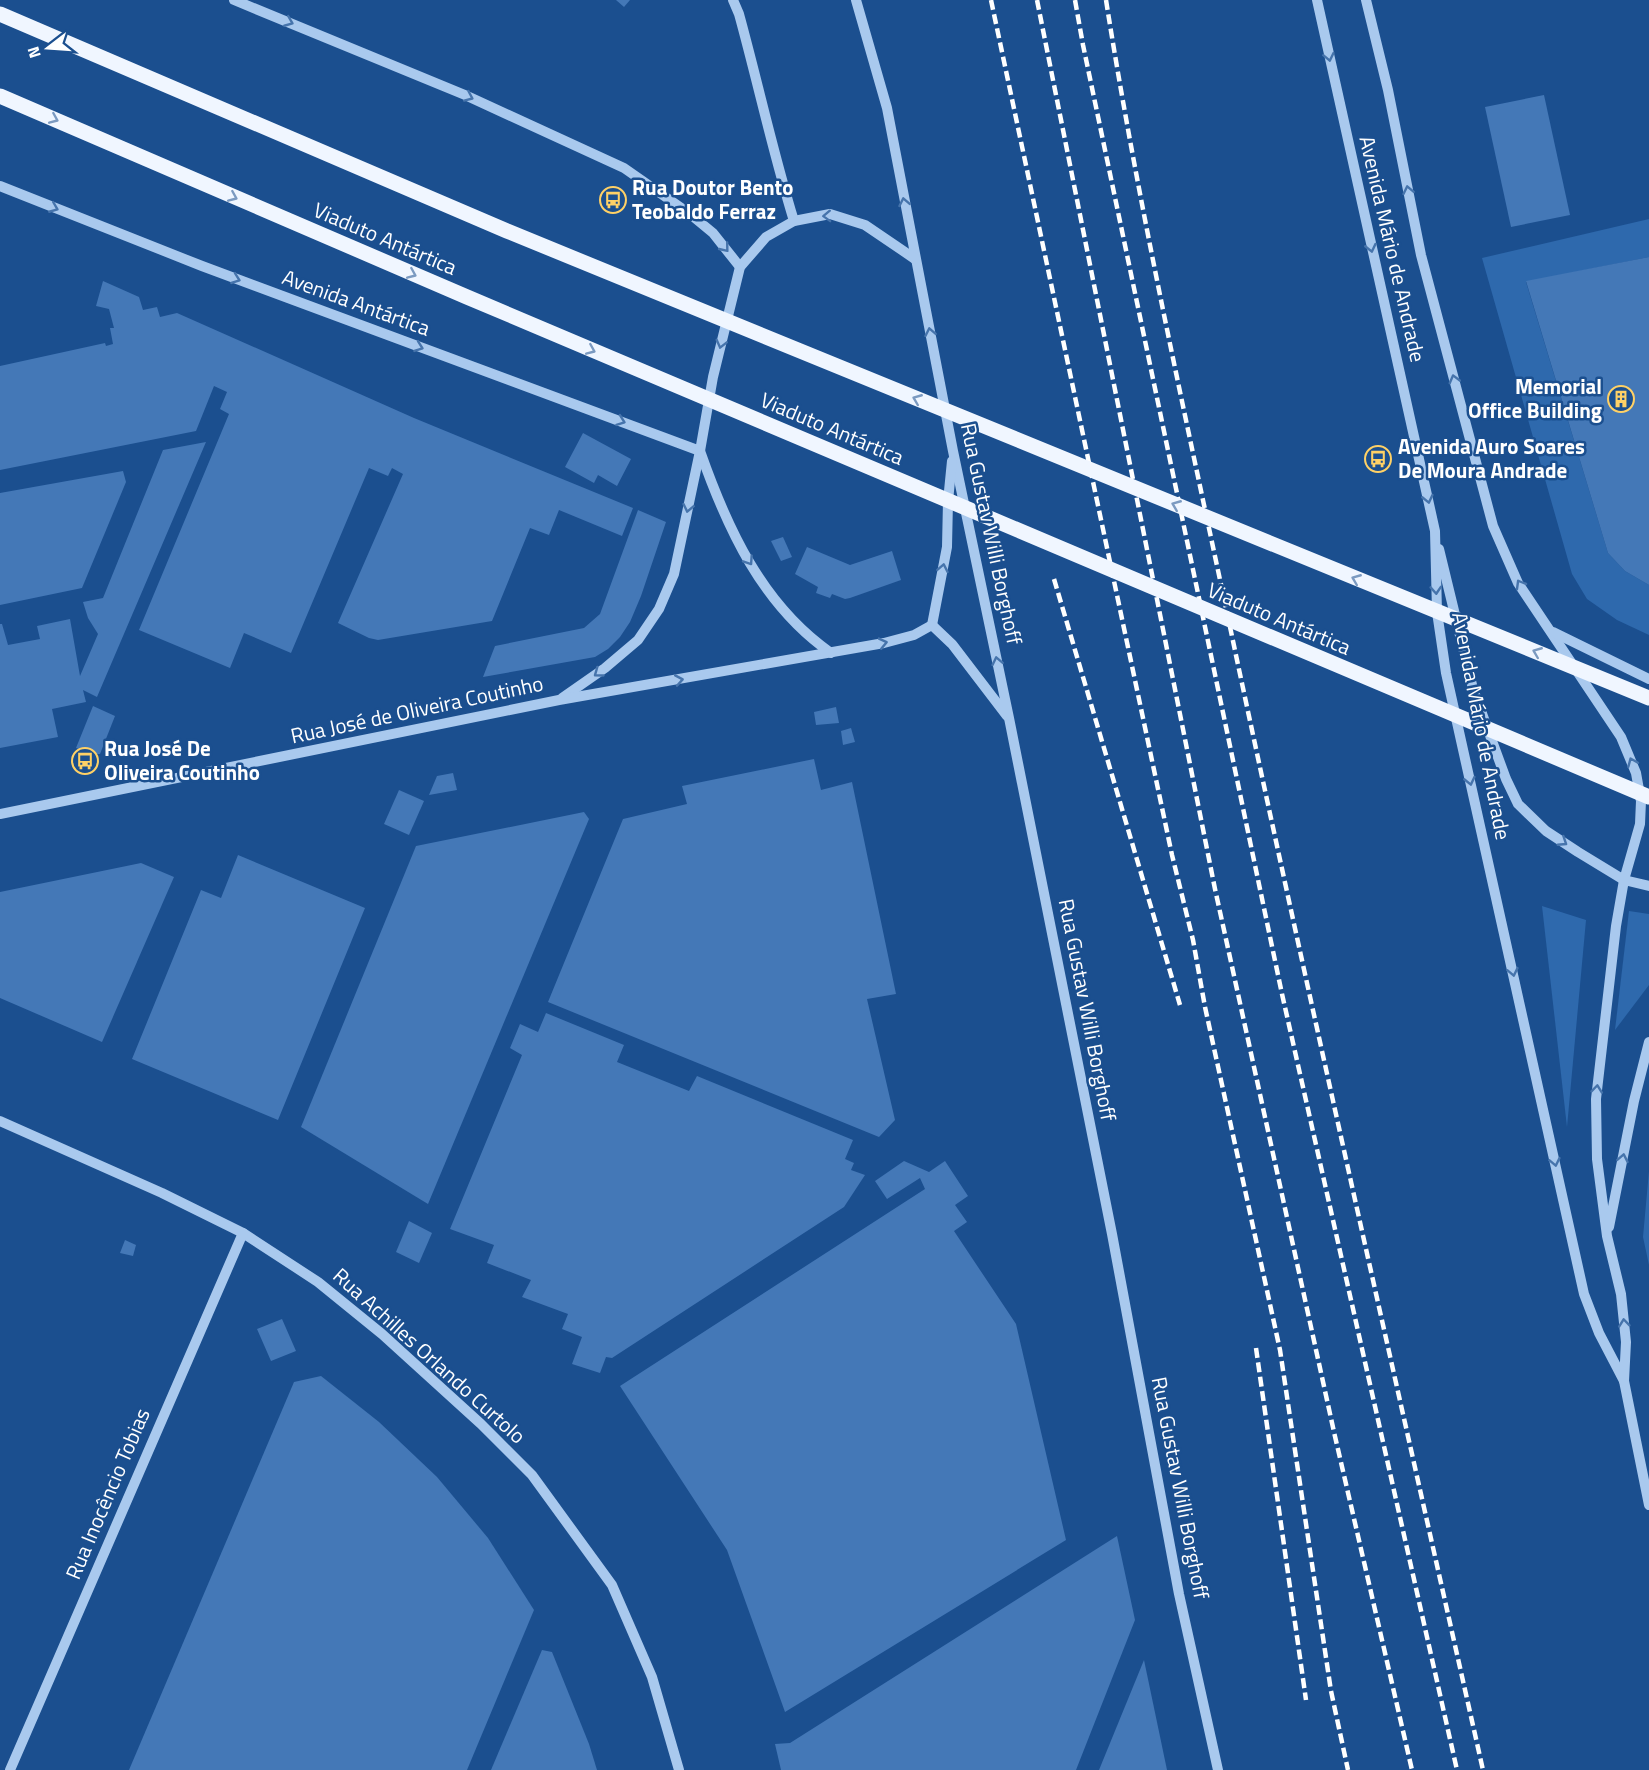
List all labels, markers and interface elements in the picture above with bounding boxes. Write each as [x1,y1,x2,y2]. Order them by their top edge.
one-way arrow [282,15,293,27]
north arrow [18,18,78,78]
text: N [21,44,47,61]
one-way arrow [1322,52,1335,62]
one-way arrow [462,89,473,101]
one-way arrow [47,112,58,124]
street label: Avenida Mário de Andrade [1351,133,1435,365]
place label: Rua Doutor Bento Teobaldo Ferraz [632,171,793,227]
bus stop icon: Rua Doutor Bento Teobaldo Ferraz [598,185,628,215]
one-way arrow [1402,185,1415,195]
one-way arrow [226,189,237,201]
street label: Viaduto Antártica [309,193,463,283]
one-way arrow [898,197,911,207]
one-way arrow [48,201,59,213]
one-way arrow [822,210,831,223]
one-way arrow [717,241,728,252]
one-way arrow [1364,242,1377,252]
street label: Avenida Antártica [278,260,435,344]
one-way arrow [406,267,417,279]
one-way arrow [230,272,241,284]
one-way arrow [924,328,937,338]
one-way arrow [413,339,424,352]
one-way arrow [716,339,729,349]
one-way arrow [585,343,596,355]
place label: Memorial Office Building [1468,370,1602,426]
one-way arrow [1448,374,1461,384]
street label: Viaduto Antártica [756,383,910,473]
building icon: Memorial Office Building [1606,384,1636,414]
one-way arrow [913,394,924,406]
one-way arrow [616,414,626,427]
street label: Rua Gustav Willi Borghoff [953,420,1031,648]
place label: Avenida Auro Soares De Moura Andrade [1398,430,1585,486]
bus stop icon: Avenida Auro Soares De Moura Andrade [1363,444,1393,474]
one-way arrow [1421,494,1434,504]
one-way arrow [1171,500,1182,512]
one-way arrow [682,503,695,513]
one-way arrow [742,555,753,566]
one-way arrow [936,563,949,573]
street label: Viaduto Antártica [1203,573,1357,663]
one-way arrow [1351,574,1362,586]
one-way arrow [1516,580,1527,590]
one-way arrow [1429,585,1442,594]
street label: Avenida Mário de Andrade [1444,609,1520,842]
one-way arrow [878,638,888,651]
one-way arrow [1532,647,1543,659]
one-way arrow [992,656,1005,666]
one-way arrow [594,666,605,677]
street label: Rua José de Oliveira Coutinho [288,667,546,751]
one-way arrow [674,674,684,686]
place label: Rua José De Oliveira Coutinho [104,732,260,788]
bus stop icon: Rua José De Oliveira Coutinho [70,746,100,776]
one-way arrow [1627,758,1639,769]
one-way arrow [1463,776,1476,786]
one-way arrow [1556,835,1567,846]
street label: Rua Gustav Willi Borghoff [1051,896,1125,1124]
one-way arrow [1506,967,1519,977]
one-way arrow [1590,1084,1603,1093]
one-way arrow [1615,1154,1628,1164]
one-way arrow [1547,1157,1560,1167]
street label: Rua Achilles Orlando Curtolo [326,1260,533,1451]
one-way arrow [1618,1319,1631,1328]
street label: Rua Gustav Willi Borghoff [1144,1374,1218,1602]
street label: Rua Inocêncio Tobias [57,1403,158,1584]

